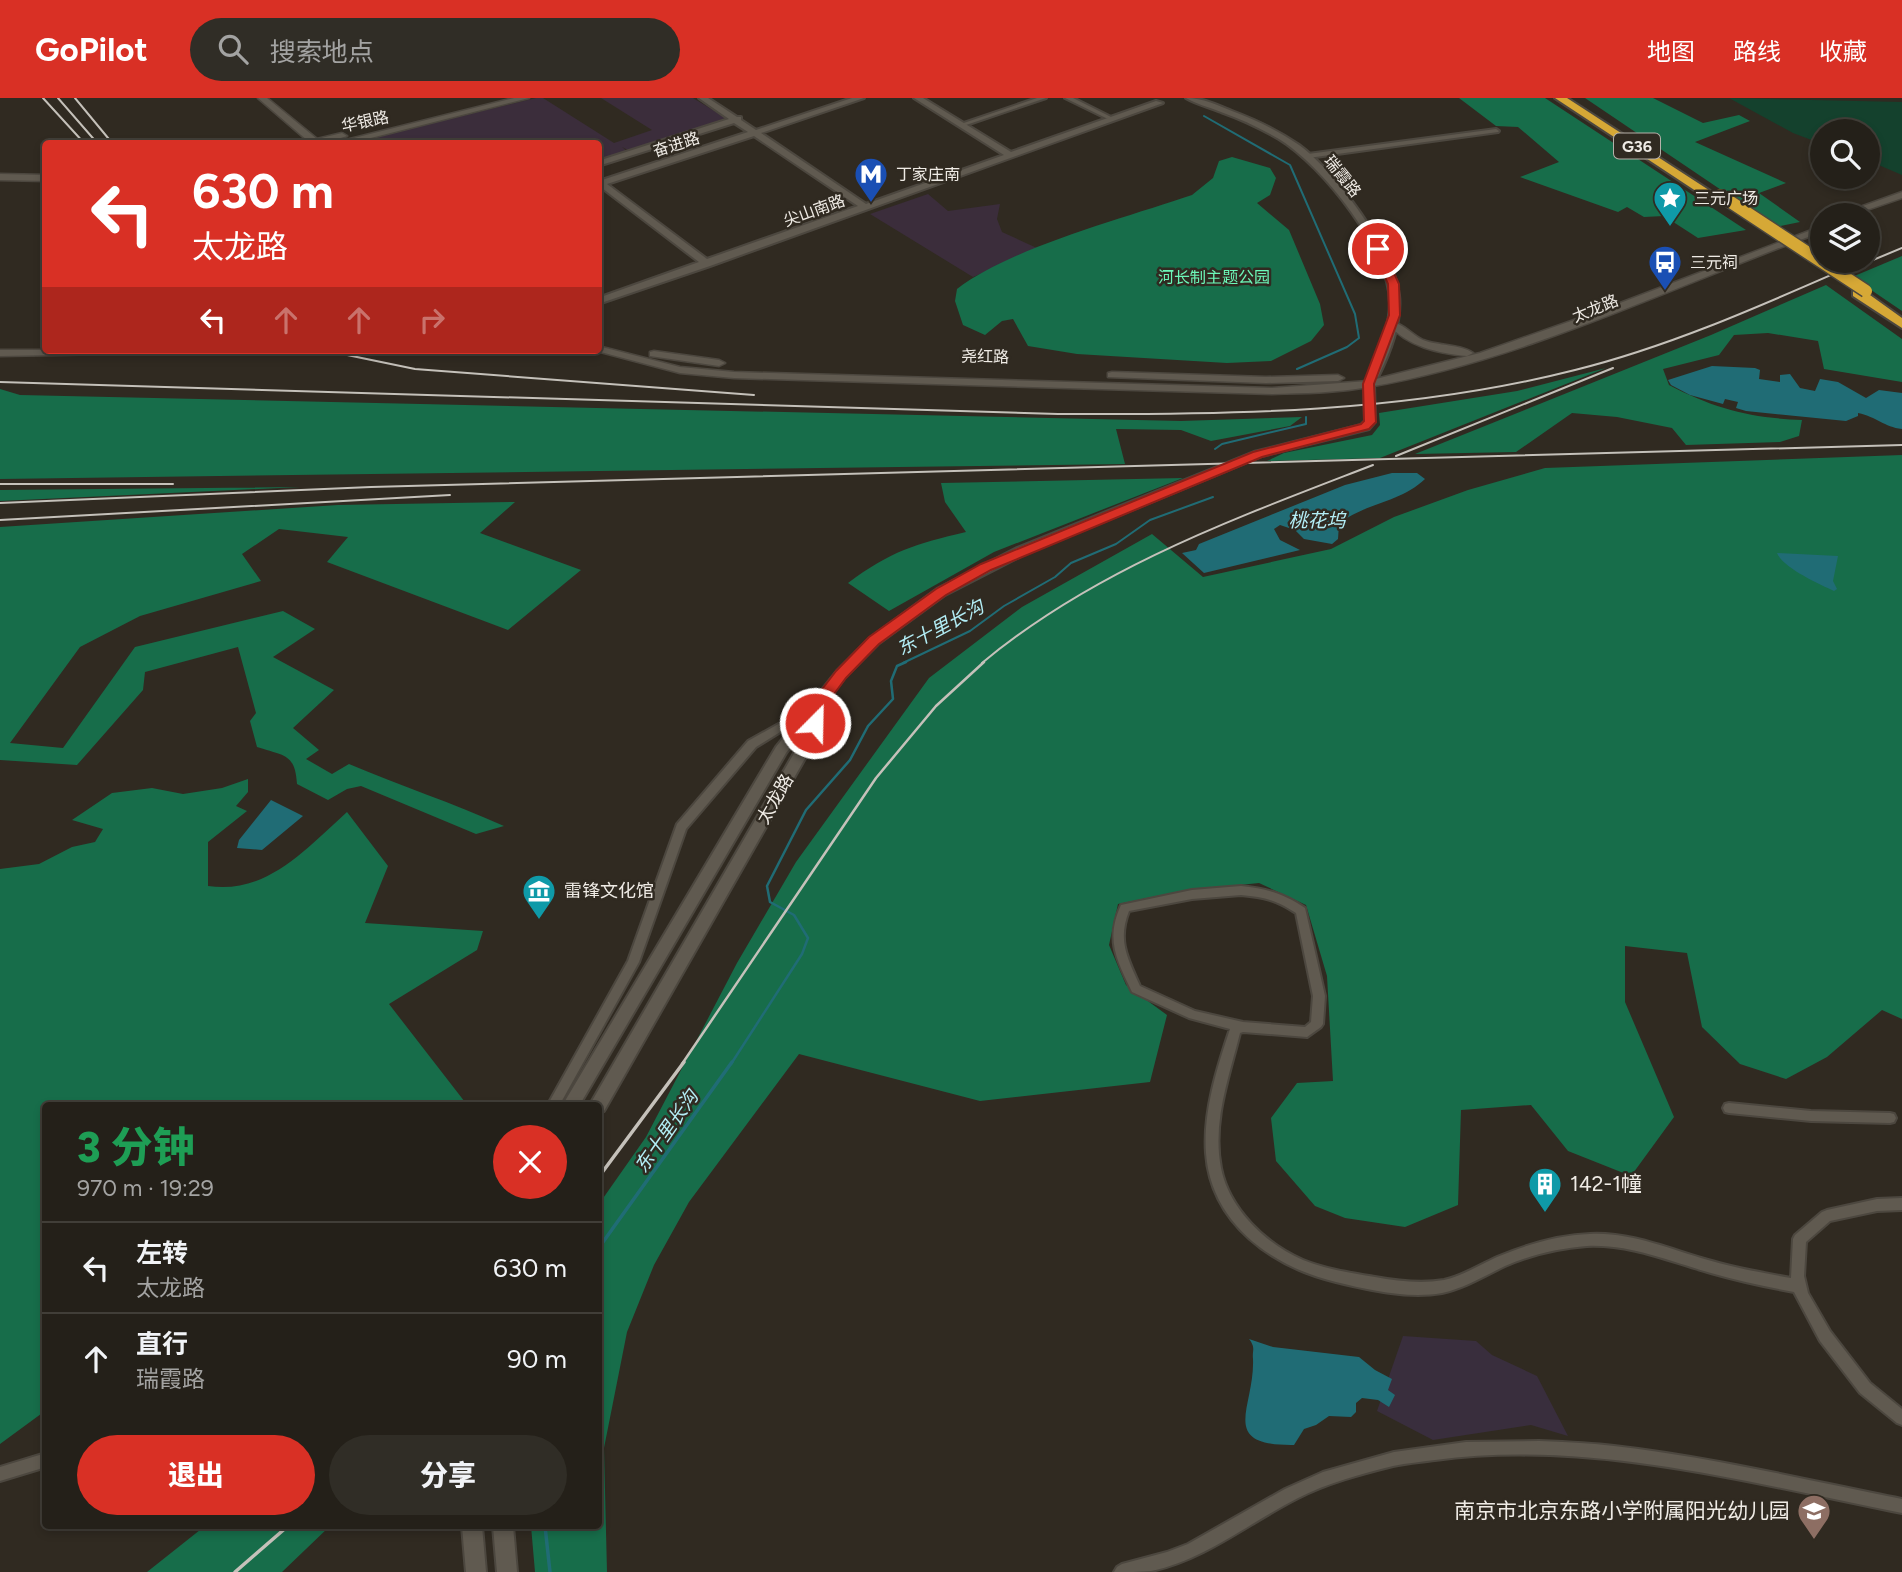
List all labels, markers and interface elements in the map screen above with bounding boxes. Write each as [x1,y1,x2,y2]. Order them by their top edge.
search box [190,18,680,81]
text: GoPilot [35,30,148,69]
icon: search [214,30,252,68]
text: 搜索地点 [270,36,374,68]
text: 地图 [1647,37,1695,66]
text: 路线 [1733,37,1781,66]
text: 收藏 [1819,37,1867,66]
street label: 华银路 [340,107,391,136]
map controls [1810,119,1880,273]
button: search [1810,119,1880,189]
street label: 奋进路 [650,128,702,161]
road number: G36 [1614,134,1660,158]
street label: 瑞霞路 [1320,152,1365,201]
metro station icon: 丁家庄南 [852,155,890,204]
text: 630 m [192,161,334,220]
place label: 丁家庄南 [896,165,960,184]
icon: left [77,168,168,259]
place icon: 三元广场 [1651,179,1689,228]
place label: 三元广场 [1694,189,1758,208]
street label: 尖山南路 [781,191,847,230]
button: layers [1810,203,1880,273]
pin [1348,219,1408,279]
text: 太龙路 [192,228,288,266]
icon: arrive [1359,230,1397,268]
bus stop icon: 三元祠 [1646,243,1684,292]
place label: 三元祠 [1690,253,1738,272]
park label: 河长制主题公园 [1158,268,1270,287]
street label: 太龙路 [1569,291,1621,326]
icon: left [194,301,232,339]
icon: ahead [267,301,305,339]
icon: ahead [340,301,378,339]
icon: right [413,301,451,339]
street label: 尧红路 [961,347,1009,366]
water label: 桃花坞 [1288,509,1347,532]
water label: 东十里长沟 [893,594,989,660]
position arrow [778,686,852,760]
street label: 太龙路 [752,770,798,828]
museum icon: 雷锋文化馆 [520,872,558,921]
place label: 雷锋文化馆 [564,880,654,902]
water label: 东十里长沟 [630,1084,704,1177]
text: 3 分钟 [77,1122,194,1173]
button: close [493,1125,567,1199]
building icon: 142-1幢 [1526,1165,1564,1214]
place label: 142-1幢 [1570,1171,1642,1196]
text: 970 m · 19:29 [77,1174,214,1202]
text: 左转 [136,1237,188,1269]
icon: left [77,1249,115,1287]
text: 630 m [493,1252,567,1284]
text: 太龙路 [136,1274,205,1302]
text: 直行 [136,1328,188,1360]
icon: ahead [77,1340,115,1378]
text: 90 m [507,1343,567,1375]
text: 瑞霞路 [136,1365,205,1393]
button: 退出 [77,1435,315,1515]
button: 分享 [329,1435,567,1515]
school or university icon: 南京市北京东路小学附属阳光幼儿园 [1795,1492,1833,1541]
place label: 南京市北京东路小学附属阳光幼儿园 [1454,1498,1790,1523]

